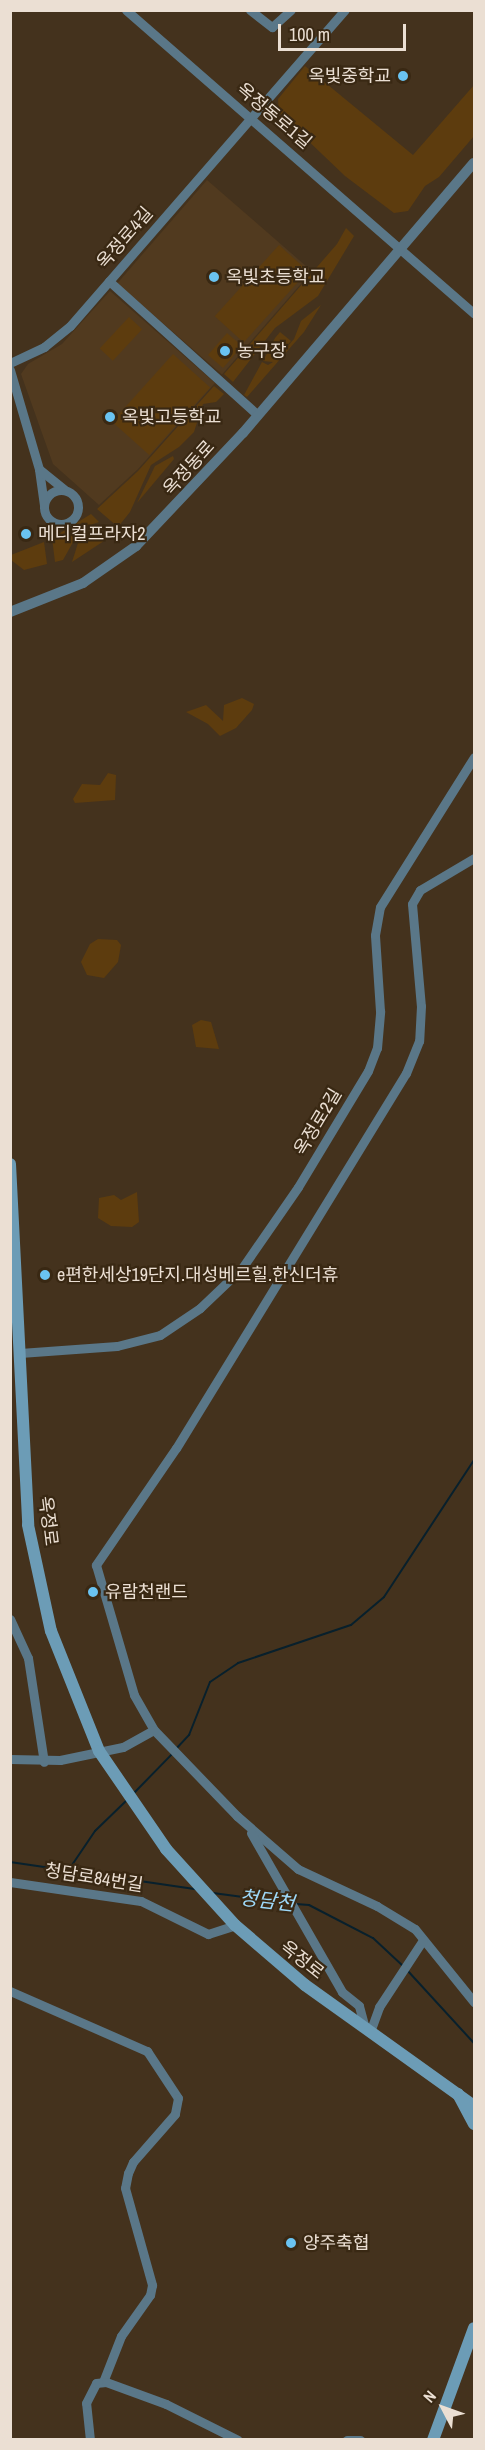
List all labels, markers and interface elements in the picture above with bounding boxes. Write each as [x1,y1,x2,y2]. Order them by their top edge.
scale bar [281,12,408,50]
text: 100 m [289,22,330,47]
place label: 옥빛중학교 [308,65,391,87]
marker: 옥빛중학교 [396,69,410,83]
street label: 옥정동로1길 [232,78,316,154]
street label: 옥정로4길 [92,203,158,273]
place label: 옥빛초등학교 [226,266,325,288]
marker: 옥빛초등학교 [207,270,221,284]
place label: 농구장 [237,340,287,362]
marker: 농구장 [218,344,232,358]
place label: 옥빛고등학교 [122,406,221,428]
marker: 옥빛고등학교 [103,410,117,424]
street label: 옥정동로 [159,436,219,500]
place label: 메디컬프라자2 [38,523,146,545]
marker: 메디컬프라자2 [19,527,33,541]
street label: 옥정로2길 [290,1085,346,1159]
place label: e편한세상19단지.대성베르힐.한신더휴 [57,1264,338,1286]
marker: e편한세상19단지.대성베르힐.한신더휴 [38,1268,52,1282]
street label: 옥정로 [34,1495,62,1547]
place label: 유람천랜드 [105,1581,188,1603]
marker: 유람천랜드 [86,1585,100,1599]
street label: 청담로84번길 [43,1860,145,1896]
water label: 청담천 [238,1885,296,1915]
street label: 옥정로 [276,1936,328,1984]
place label: 양주축협 [303,2232,369,2254]
marker: 양주축협 [284,2236,298,2250]
north arrow [413,2378,473,2438]
text: N [418,2385,441,2407]

